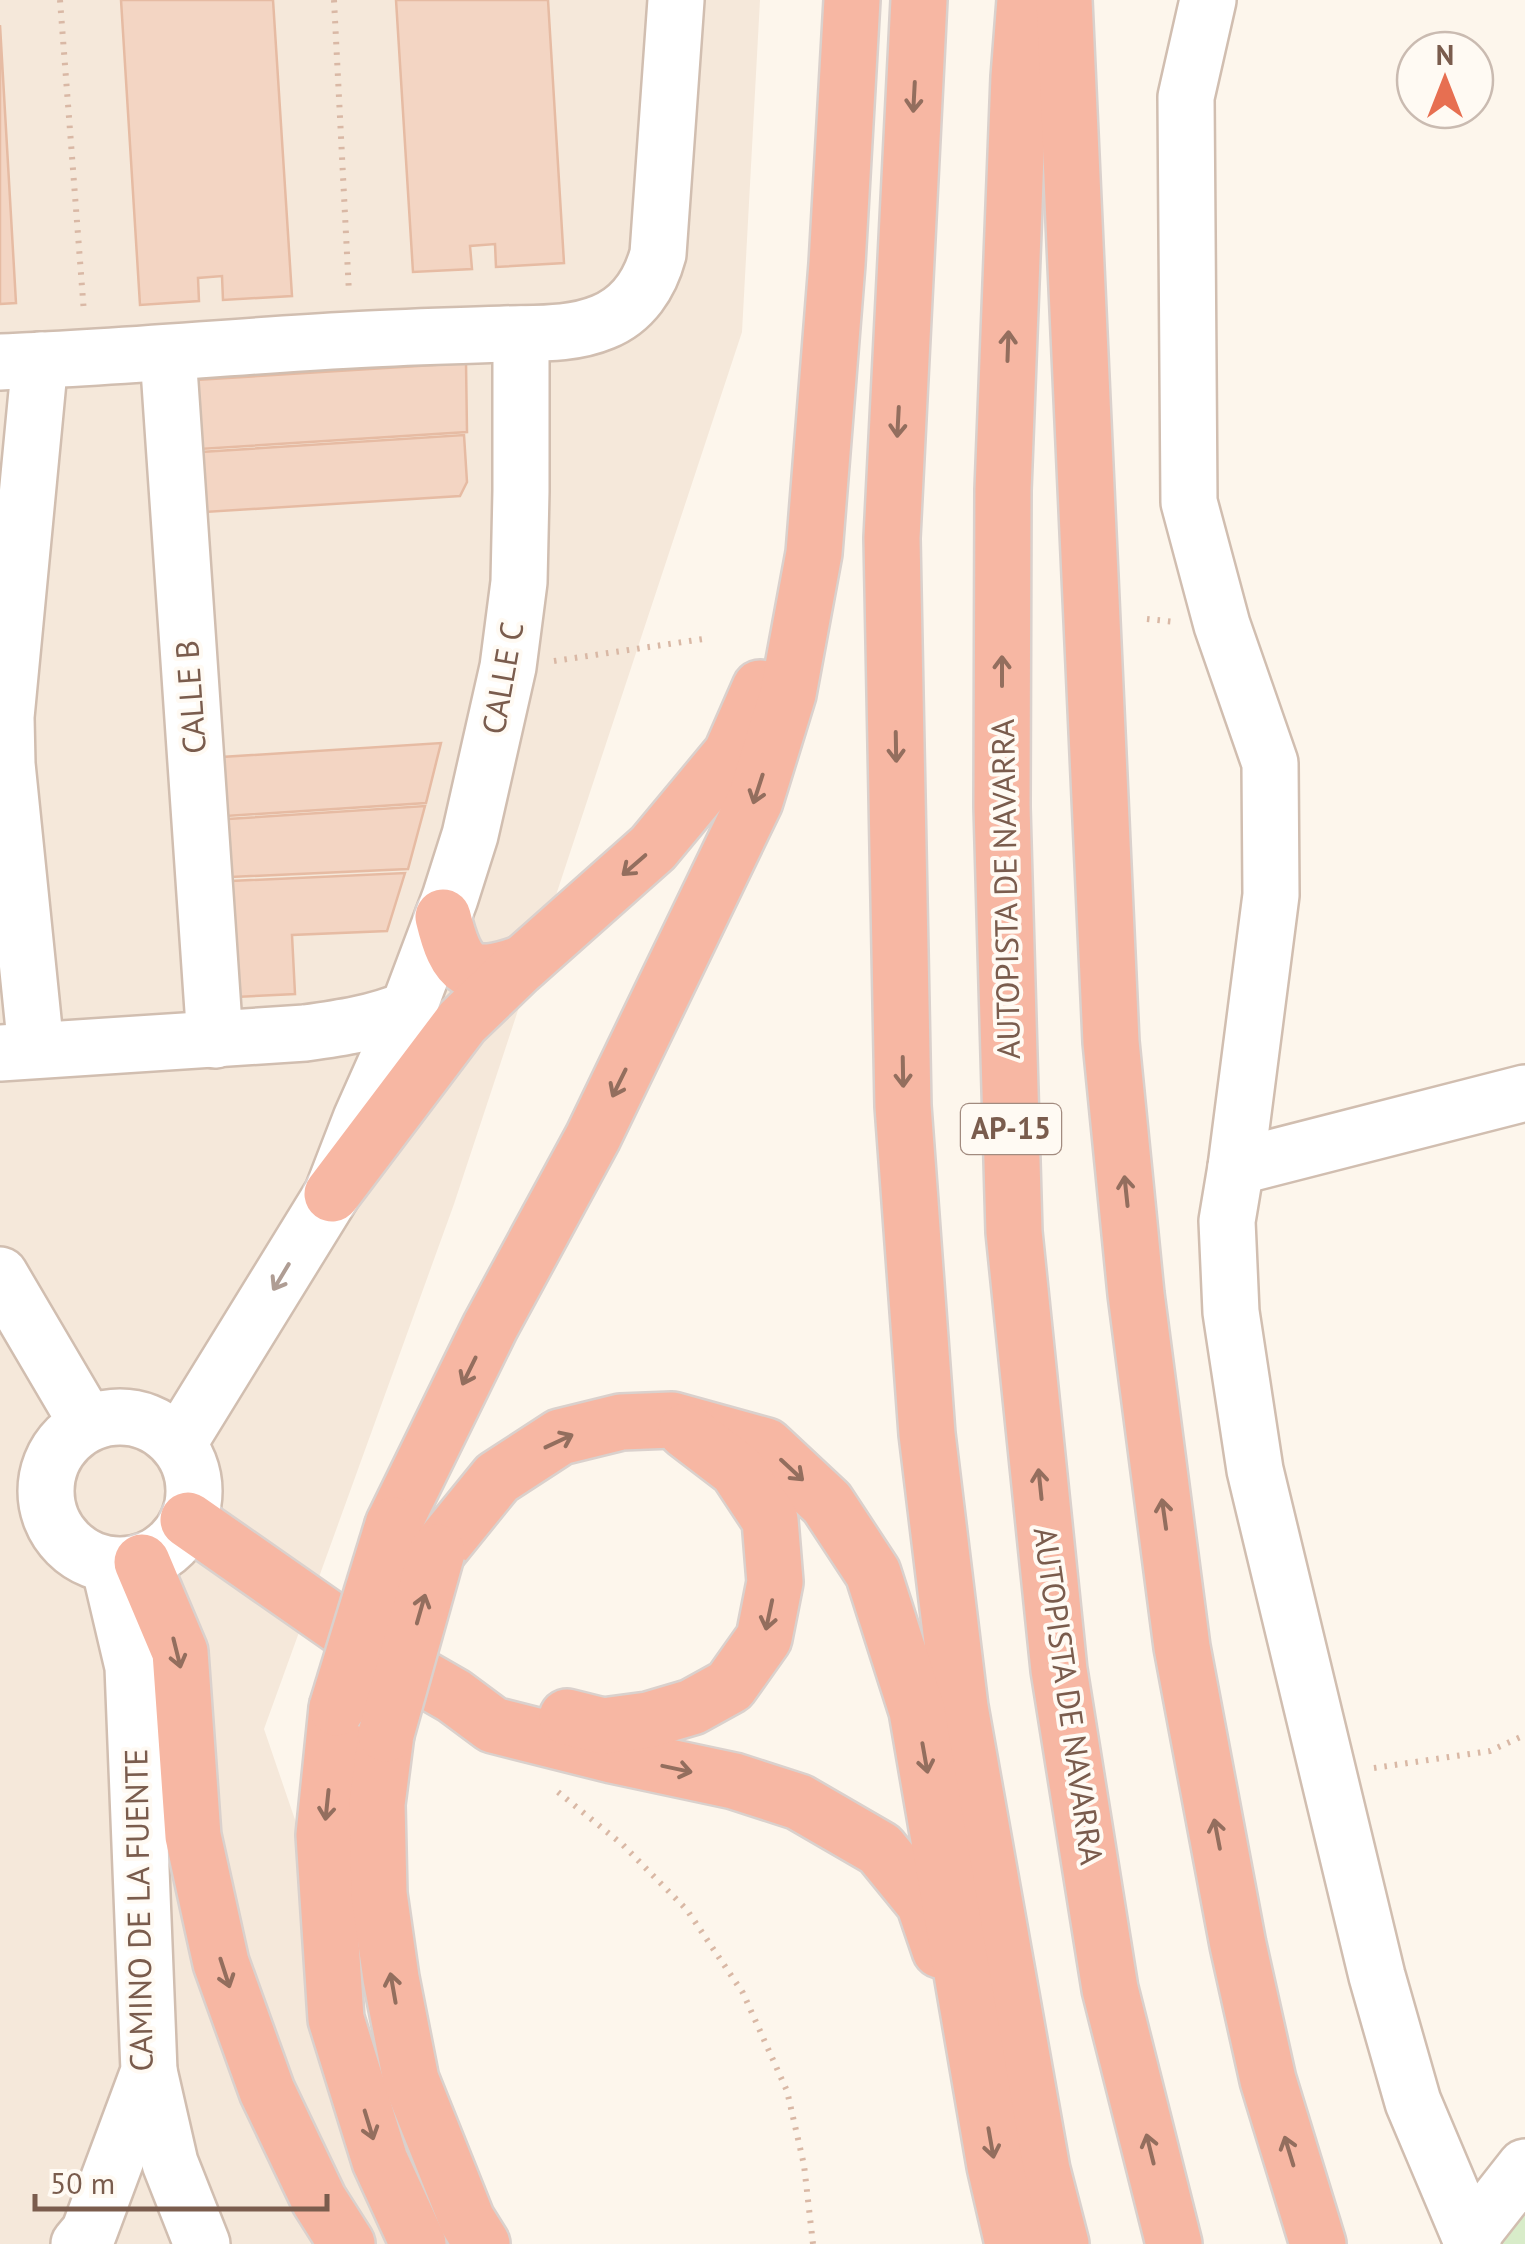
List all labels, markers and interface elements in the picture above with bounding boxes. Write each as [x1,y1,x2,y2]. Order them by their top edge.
north arrow [1395,30,1495,130]
text: N [1436,36,1454,73]
one-way arrow [904,81,923,113]
one-way arrow [999,331,1018,363]
one-way arrow [888,405,907,438]
street label: CALLE C [472,618,533,737]
street label: CALLE B [165,639,215,755]
one-way arrow [992,655,1012,688]
street label: AUTOPISTA DE NAVARRA [981,718,1029,1060]
one-way arrow [887,730,906,762]
one-way arrow [748,773,766,805]
one-way arrow [622,853,647,876]
one-way arrow [893,1055,912,1087]
one-way arrow [609,1067,628,1097]
road number: AP-15 [961,1104,1061,1154]
one-way arrow [1116,1175,1135,1207]
one-way arrow [271,1262,291,1291]
one-way arrow [458,1355,477,1385]
one-way arrow [543,1431,573,1449]
one-way arrow [779,1458,804,1481]
one-way arrow [1030,1469,1049,1501]
one-way arrow [1154,1498,1173,1530]
street label: AUTOPISTA DE NAVARRA [1025,1524,1114,1868]
one-way arrow [413,1594,431,1625]
one-way arrow [758,1598,777,1630]
one-way arrow [169,1636,187,1668]
one-way arrow [916,1741,935,1774]
street label: CAMINO DE LA FUENTE [114,1748,162,2072]
one-way arrow [660,1760,692,1779]
one-way arrow [317,1789,336,1821]
one-way arrow [1207,1819,1226,1851]
one-way arrow [217,1957,235,1988]
one-way arrow [383,1973,402,2005]
one-way arrow [361,2108,379,2140]
one-way arrow [982,2126,1001,2159]
one-way arrow [1140,2134,1158,2166]
one-way arrow [1279,2136,1297,2167]
scale bar [35,2149,328,2211]
text: 50 m [50,2163,115,2202]

